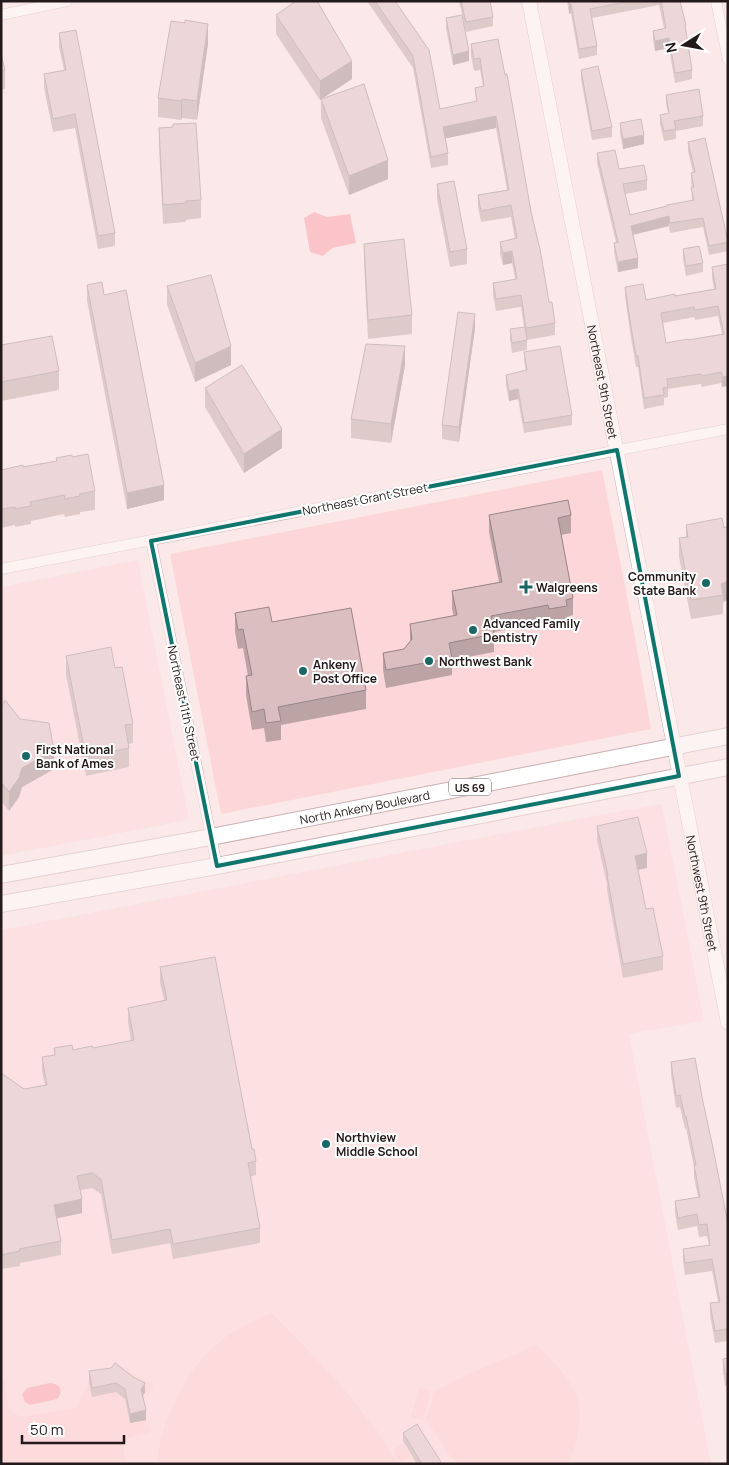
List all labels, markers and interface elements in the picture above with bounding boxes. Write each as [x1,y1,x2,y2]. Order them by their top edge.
north arrow [659,20,709,70]
text: N [660,41,681,54]
street label: Northeast 9th Street [584,323,622,441]
street label: Northeast Grant Street [301,478,429,520]
place label: Community State Bank [628,568,697,599]
marker: Community State Bank [700,577,712,589]
place label: Walgreens [536,579,598,596]
marker: Walgreens [520,581,532,593]
place label: Advanced Family Dentistry [483,615,580,646]
marker: Advanced Family Dentistry [467,624,479,636]
street label: Northeast 11th Street [163,644,205,762]
place label: Northwest Bank [439,653,532,670]
marker: Northwest Bank [423,655,435,667]
place label: Ankeny Post Office [313,656,377,687]
marker: Ankeny Post Office [297,665,309,677]
place label: First National Bank of Ames [36,741,114,772]
marker: First National Bank of Ames [20,750,32,762]
road number: US 69 [449,779,491,796]
street label: North Ankeny Boulevard [298,786,431,828]
street label: Northwest 9th Street [683,834,722,953]
place label: Northview Middle School [336,1129,418,1160]
marker: Northview Middle School [320,1138,332,1150]
scale bar [22,1412,125,1444]
text: 50 m [30,1419,64,1440]

